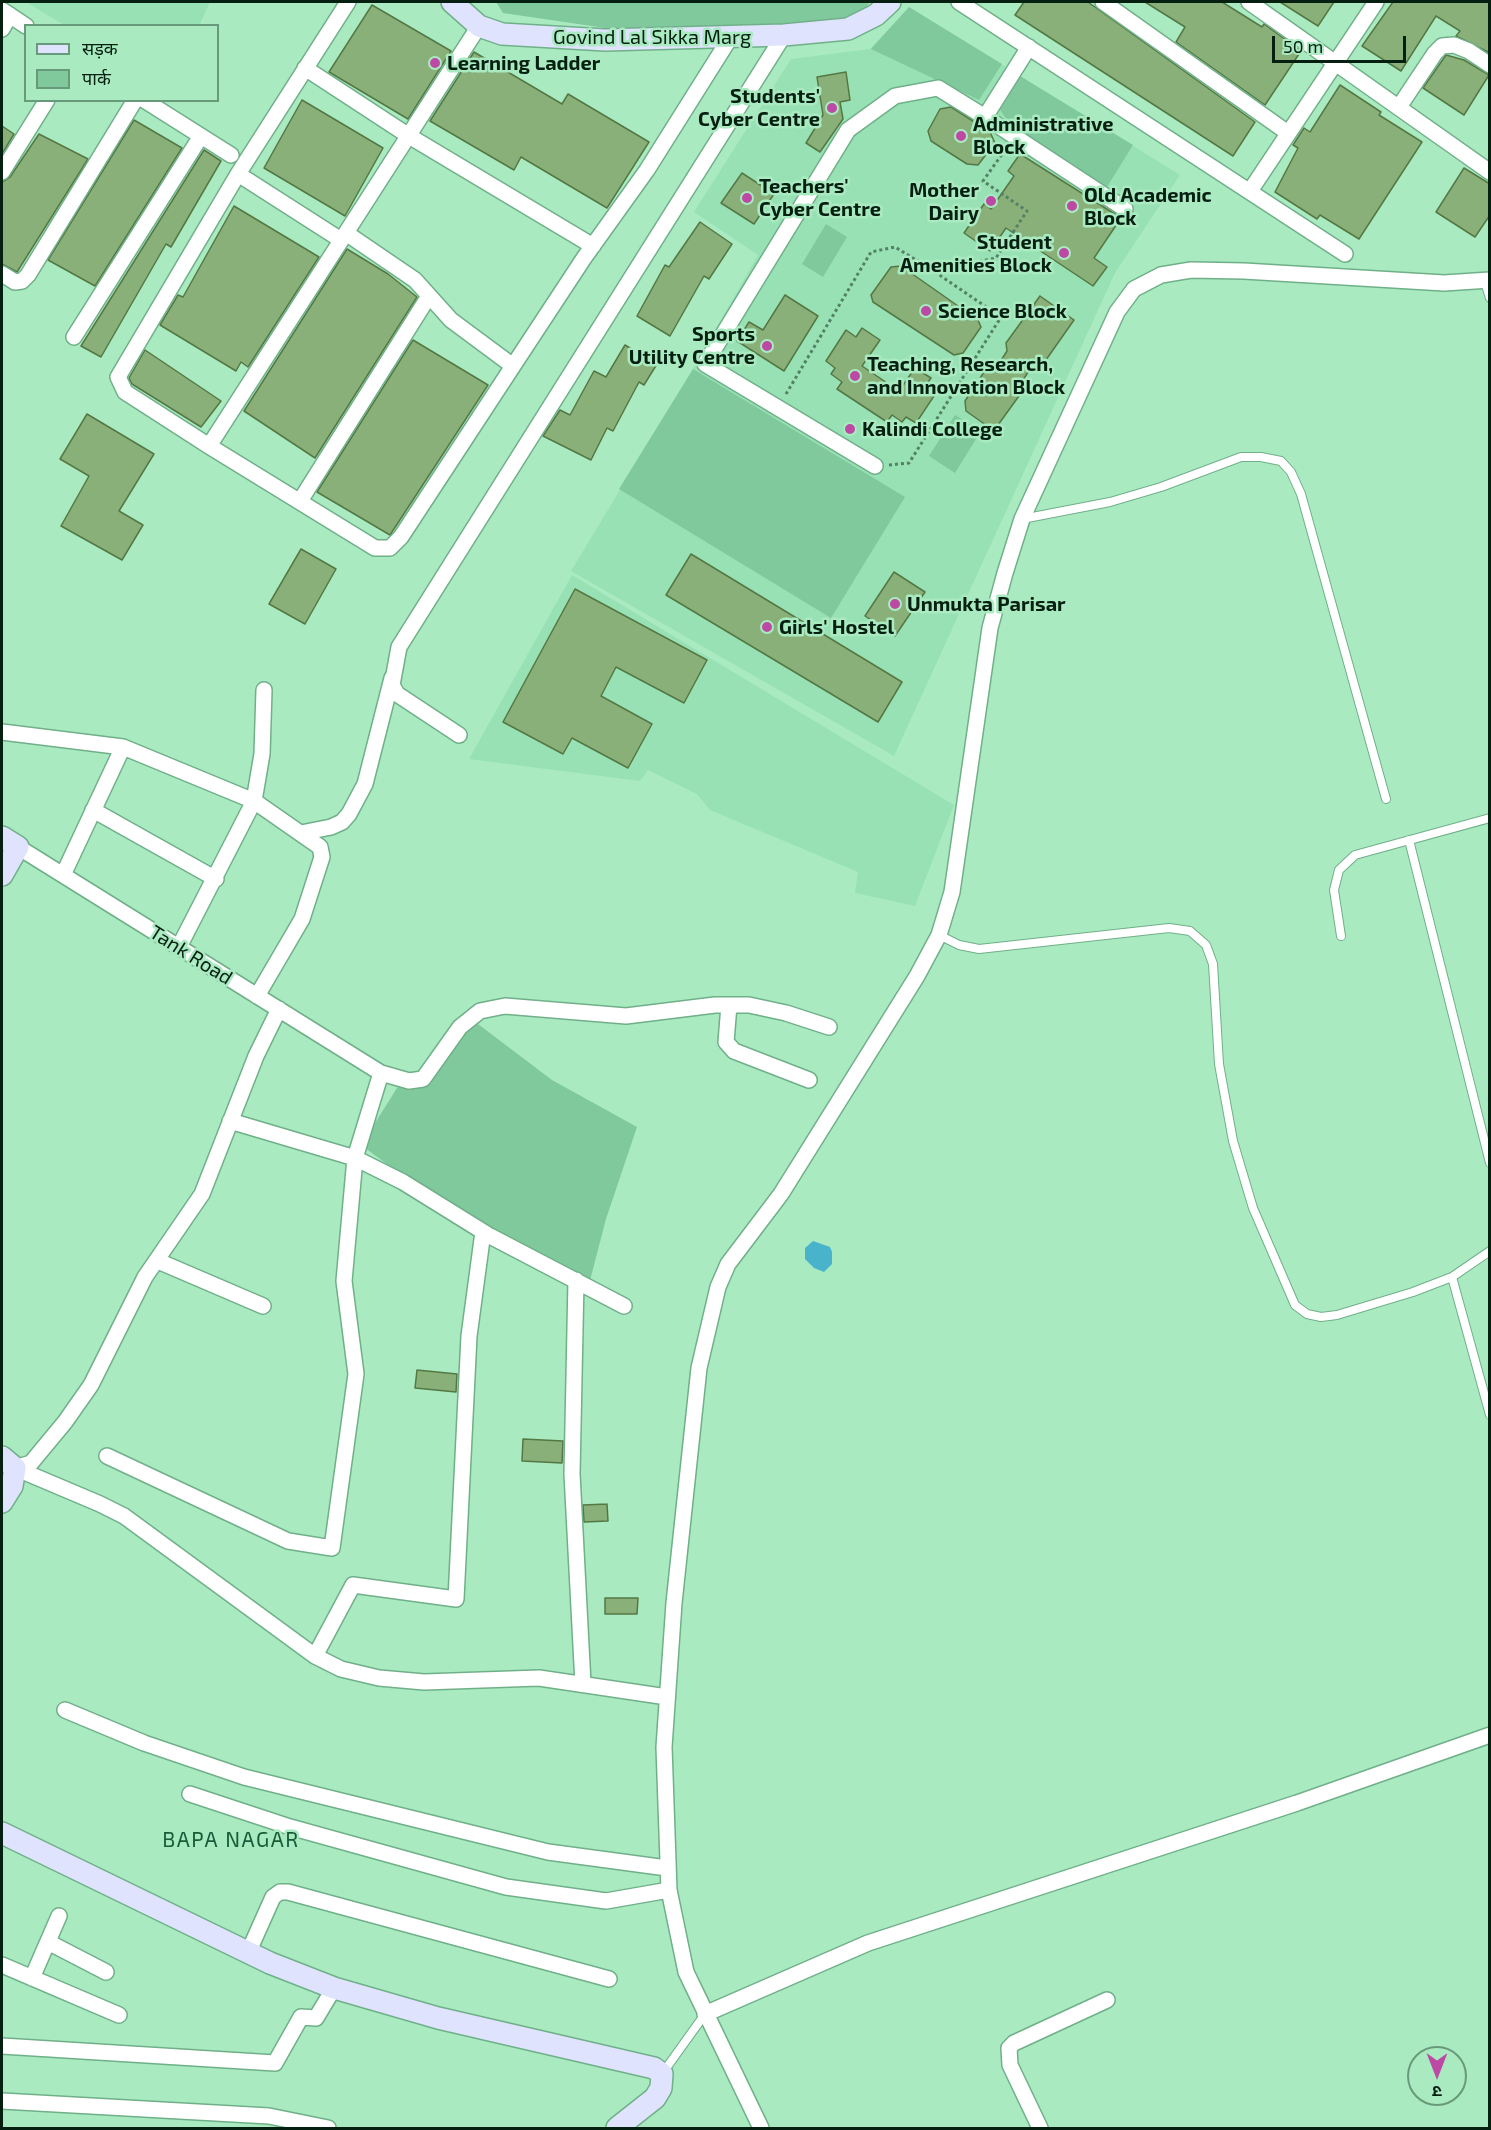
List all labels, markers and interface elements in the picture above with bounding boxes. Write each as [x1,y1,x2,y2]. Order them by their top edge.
legend [24,24,219,102]
scale bar [1275,24,1408,62]
street label: Govind Lal Sikka Marg [553,25,751,49]
text: 50 m [1283,35,1323,57]
text: सड़क [82,37,118,59]
place label: Learning Ladder [447,51,600,75]
marker: Learning Ladder [428,56,442,70]
text: पार्क [82,67,111,89]
place label: Students' Cyber Centre [698,84,820,131]
marker: Students' Cyber Centre [825,101,839,115]
place label: Administrative Block [973,112,1114,159]
marker: Administrative Block [954,129,968,143]
place label: Teachers' Cyber Centre [759,174,881,221]
place label: Mother Dairy [909,178,979,225]
place label: Old Academic Block [1084,183,1212,230]
marker: Teachers' Cyber Centre [740,191,754,205]
marker: Mother Dairy [984,194,998,208]
marker: Old Academic Block [1065,199,1079,213]
place label: Student Amenities Block [900,230,1052,277]
marker: Student Amenities Block [1057,246,1071,260]
place label: Science Block [938,299,1067,323]
marker: Science Block [919,304,933,318]
place label: Sports Utility Centre [629,322,755,369]
marker: Sports Utility Centre [760,339,774,353]
place label: Teaching, Research, and Innovation Block [867,352,1065,399]
marker: Teaching, Research, and Innovation Block [848,369,862,383]
place label: Kalindi College [862,417,1003,441]
marker: Kalindi College [843,422,857,436]
place label: Unmukta Parisar [907,592,1066,616]
marker: Unmukta Parisar [888,597,902,611]
place label: Girls' Hostel [779,615,894,639]
marker: Girls' Hostel [760,620,774,634]
street label: Tank Road [145,920,237,990]
district label: BAPA NAGAR [162,1827,300,1853]
north arrow [1407,2046,1467,2106]
text: उ [1432,2083,1442,2102]

